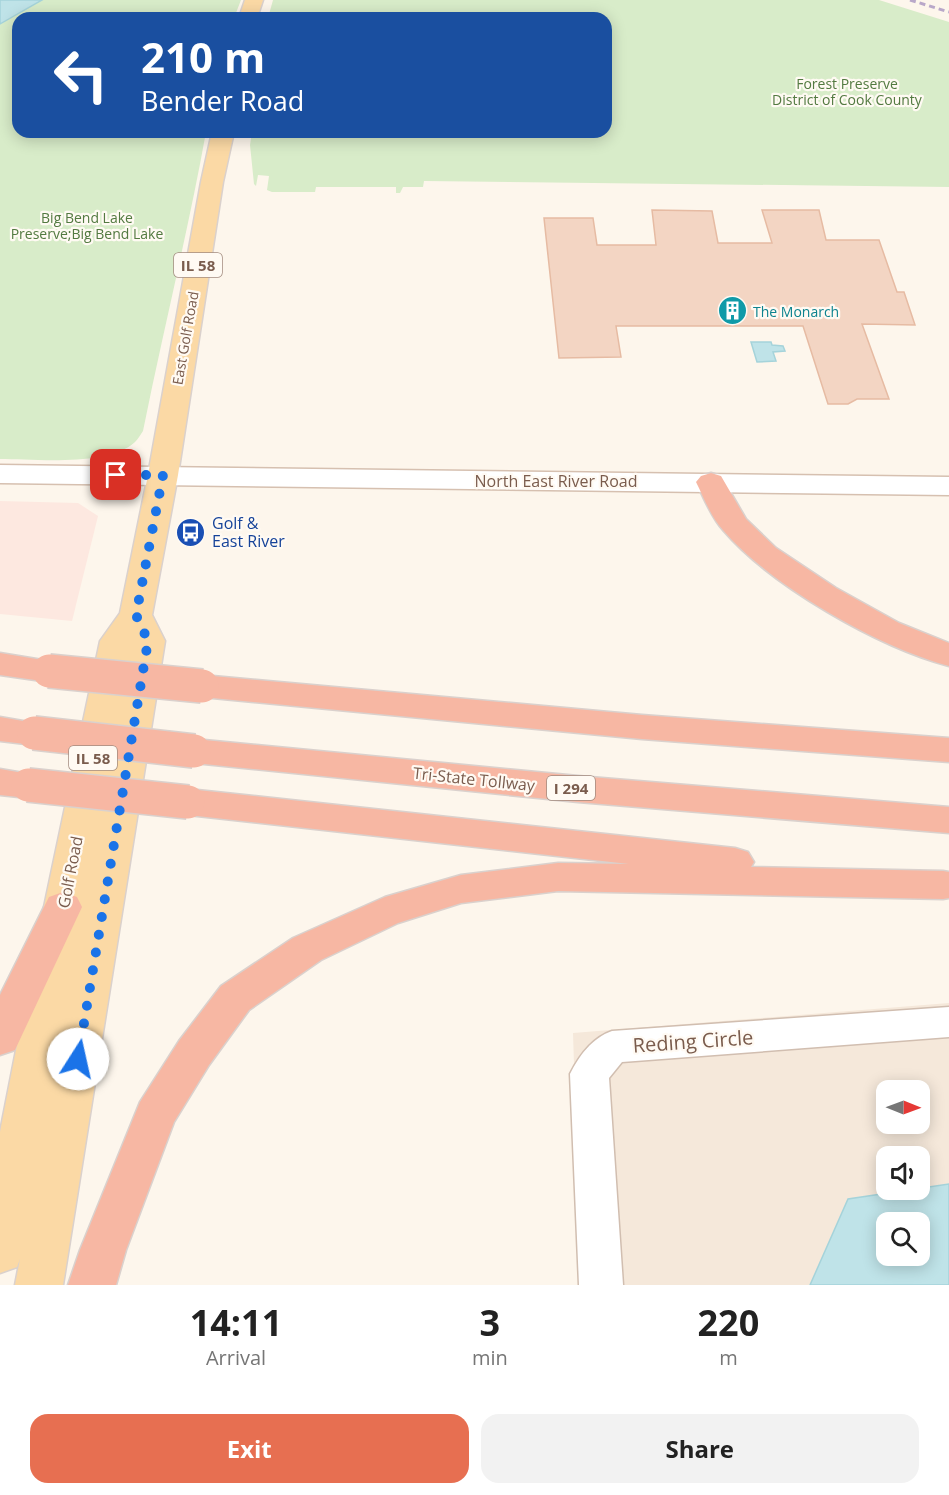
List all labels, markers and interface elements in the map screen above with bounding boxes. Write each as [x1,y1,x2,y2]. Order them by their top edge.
text: 210 m [141,28,265,85]
icon: left [42,36,120,114]
park label: Forest Preserve District of Cook County [772,74,923,109]
text: Bender Road [141,82,304,119]
park label: Big Bend Lake Preserve;Big Bend Lake [11,208,163,243]
road number: IL 58 [174,253,222,277]
street label: East Golf Road [167,290,203,386]
building icon: The Monarch [716,295,748,327]
place label: The Monarch [753,302,839,321]
pin [90,449,141,500]
icon: arrive [99,458,132,491]
street label: North East River Road [475,470,637,492]
place label: Golf & East River [212,512,285,552]
bus stop icon: Golf & East River [175,516,207,548]
road number: IL 58 [69,746,117,770]
street label: Tri-State Tollway [412,762,537,796]
road number: I 294 [547,776,595,800]
street label: Golf Road [52,834,88,910]
street label: Reding Circle [632,1023,754,1059]
position arrow [46,1027,110,1091]
north arrow [876,1080,930,1134]
map controls [876,1080,930,1266]
button: sound [876,1146,930,1200]
button: search [876,1212,930,1266]
text: 14:11 [190,1298,282,1347]
text: 3 [480,1298,500,1347]
text: 220 [698,1298,759,1347]
text: Arrival [206,1344,266,1371]
text: min [472,1344,508,1371]
text: m [719,1344,738,1371]
button: Exit [30,1414,469,1483]
button: Share [481,1414,919,1483]

